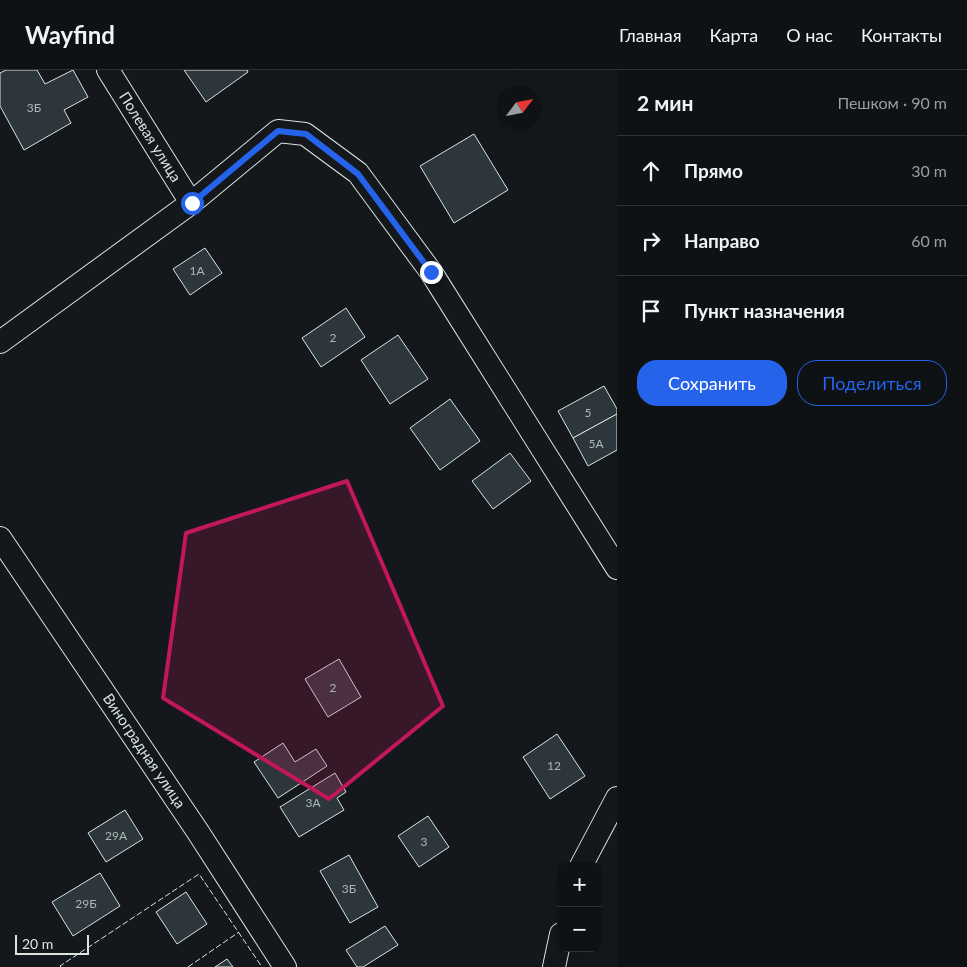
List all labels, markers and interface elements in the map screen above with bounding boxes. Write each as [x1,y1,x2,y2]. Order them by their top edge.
text: Wayfind [25,20,115,49]
text: Главная [619,24,682,46]
text: Карта [710,24,758,46]
text: О нас [786,24,833,46]
text: Контакты [861,24,942,46]
north arrow [497,85,542,130]
street label: Полевая улица [116,88,186,185]
text: 2 мин [637,90,694,115]
text: Пешком · 90 m [837,93,947,112]
house number: 3Б [27,100,41,115]
icon: ahead [637,157,665,185]
text: Прямо [684,159,743,182]
text: 30 m [911,161,947,180]
route start [181,192,204,215]
icon: right [637,227,665,255]
text: Направо [684,229,760,252]
text: 60 m [911,231,947,250]
route end [420,261,443,284]
house number: 1А [189,263,205,278]
icon: arrive [637,297,665,325]
text: Пункт назначения [684,299,845,322]
house number: 2 [330,330,337,345]
button: Сохранить [637,360,787,406]
button: Поделиться [797,360,947,406]
house number: 5 [585,405,592,420]
house number: 5А [588,436,604,451]
house number: 2 [330,680,337,695]
street label: Виноградная улица [100,690,190,811]
house number: 12 [547,758,561,773]
house number: 3А [305,795,321,810]
house number: 29А [105,828,128,843]
house number: 3 [421,834,428,849]
map controls [557,862,602,952]
button: + [557,862,602,907]
house number: 3Б [342,881,356,896]
house number: 29Б [75,896,97,911]
button: − [557,907,602,952]
scale bar [15,932,89,955]
text: 20 m [22,935,53,952]

